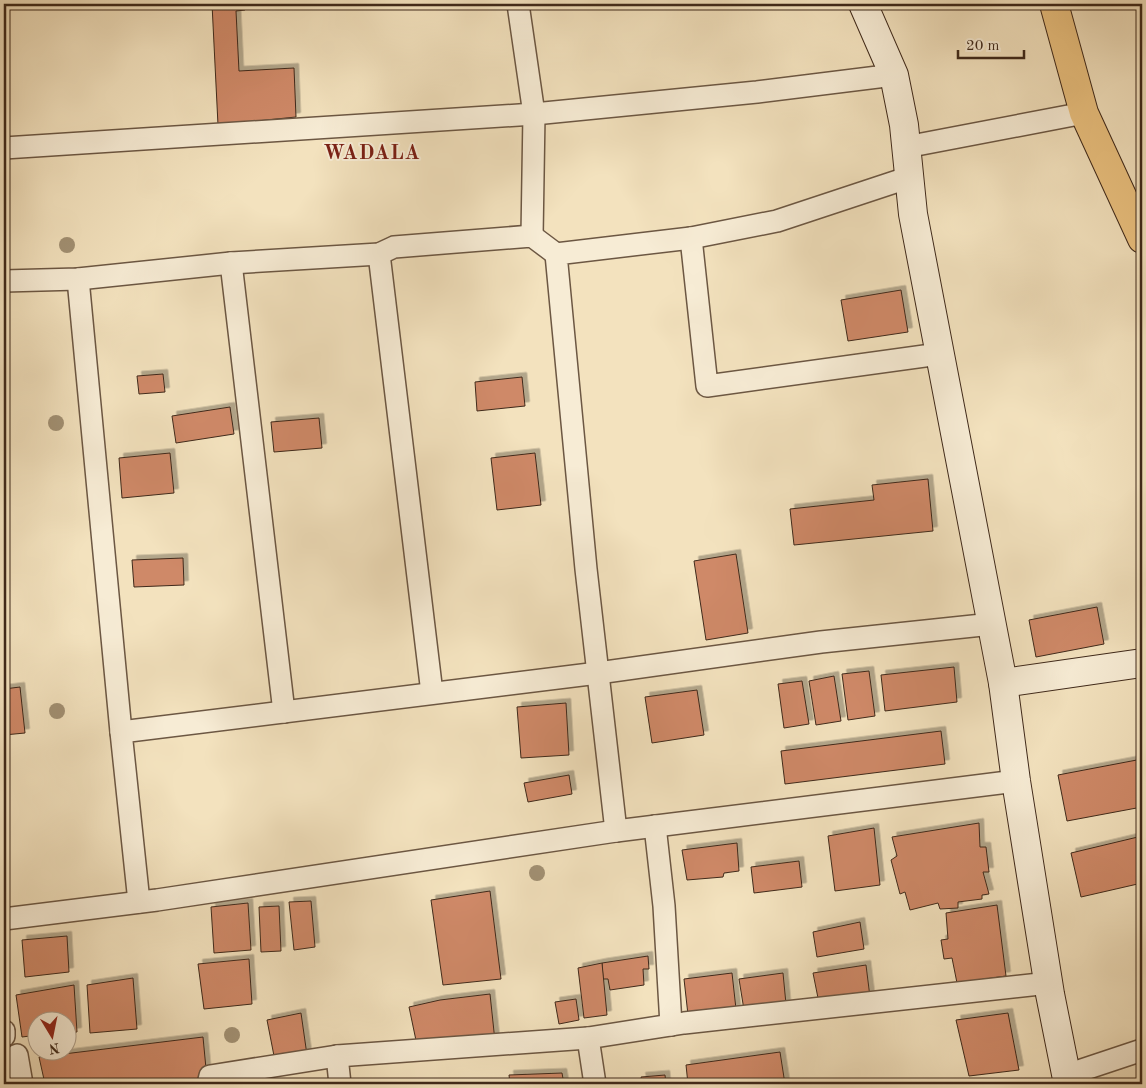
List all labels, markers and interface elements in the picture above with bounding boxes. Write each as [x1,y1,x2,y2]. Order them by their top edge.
scale bar [958,28,1025,60]
text: 20 m [966,39,1000,54]
district label: WADALA [323,144,421,164]
north arrow [28,1010,78,1060]
text: N [47,1040,61,1056]

